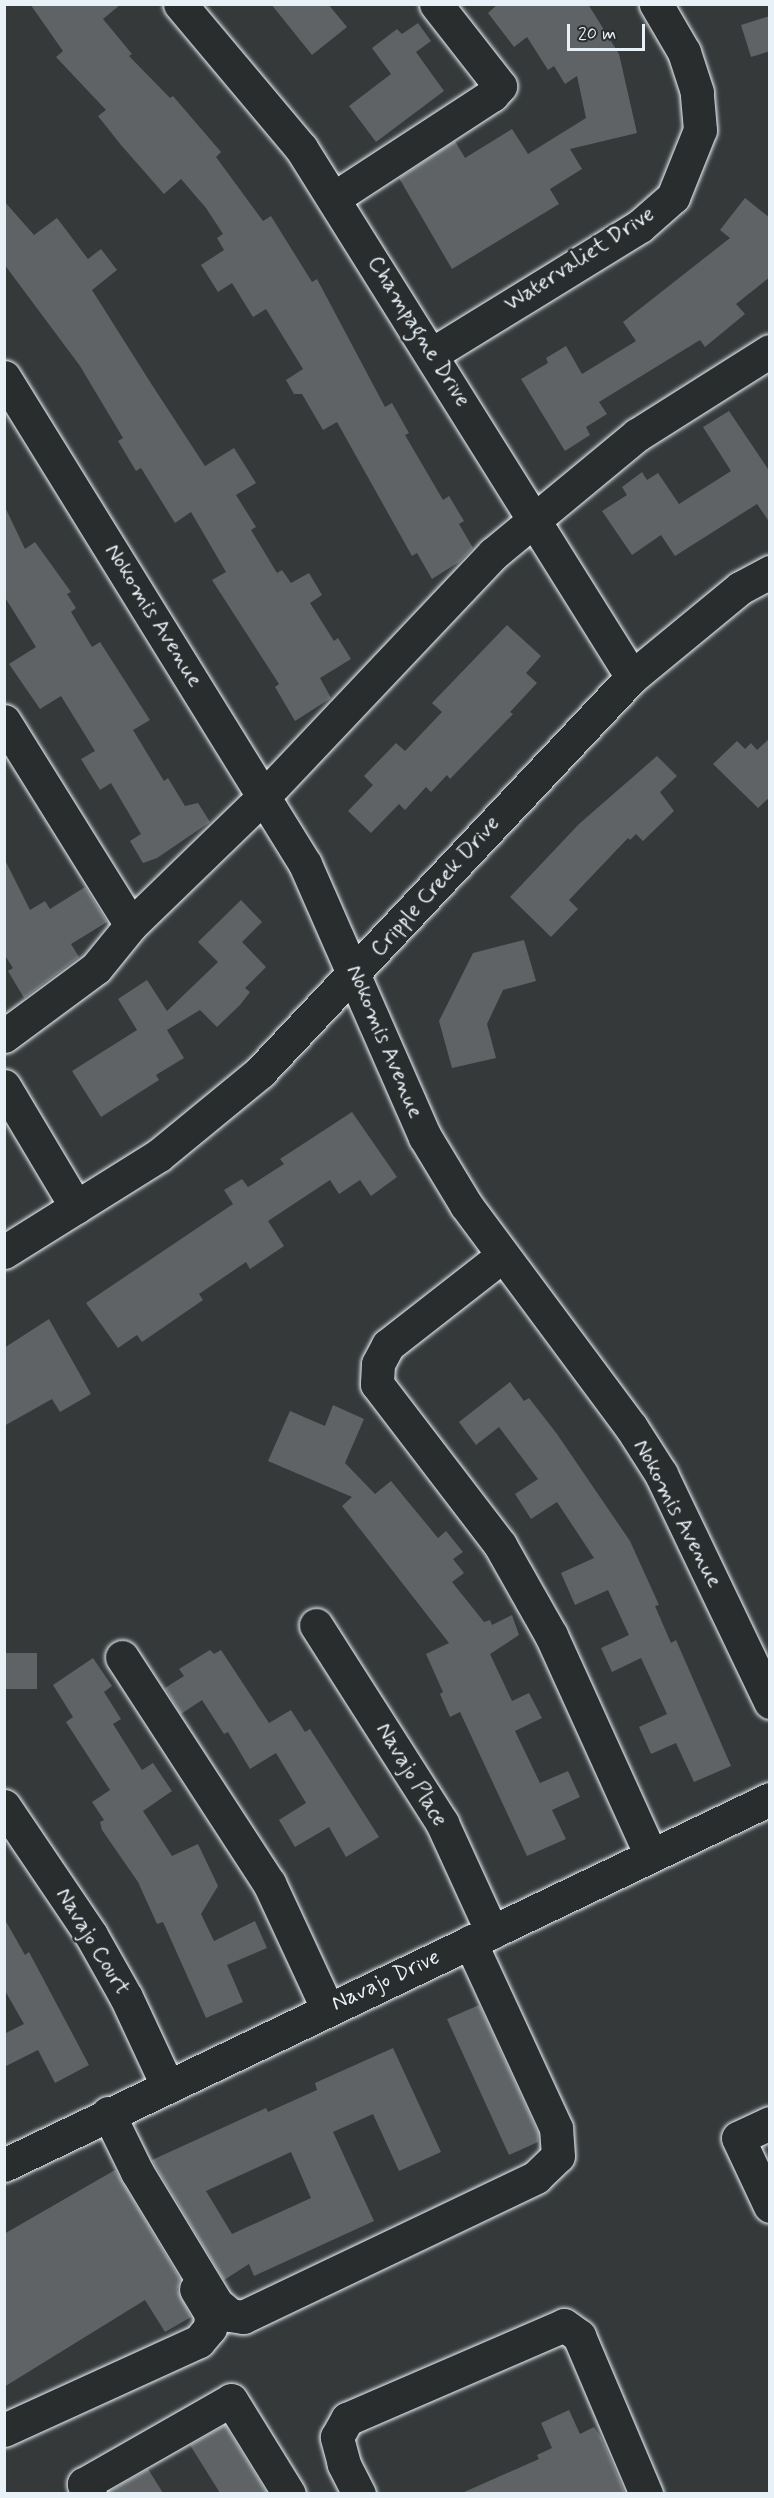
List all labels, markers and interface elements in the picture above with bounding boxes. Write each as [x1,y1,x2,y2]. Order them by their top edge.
scale bar [570,12,648,50]
text: 20 m [578,22,616,46]
street label: Watervaliet Drive [501,202,659,318]
street label: Champagne Drive [361,252,475,412]
street label: Nokomis Avenue [100,542,206,690]
street label: Cripple Creek Drive [367,812,505,962]
street label: Nokomis Avenue [341,964,427,1120]
street label: Nokomis Avenue [628,1438,726,1590]
street label: Navajo Place [370,1718,452,1832]
street label: Navajo Court [50,1883,134,2001]
street label: Navajo Drive [328,1944,444,2018]

